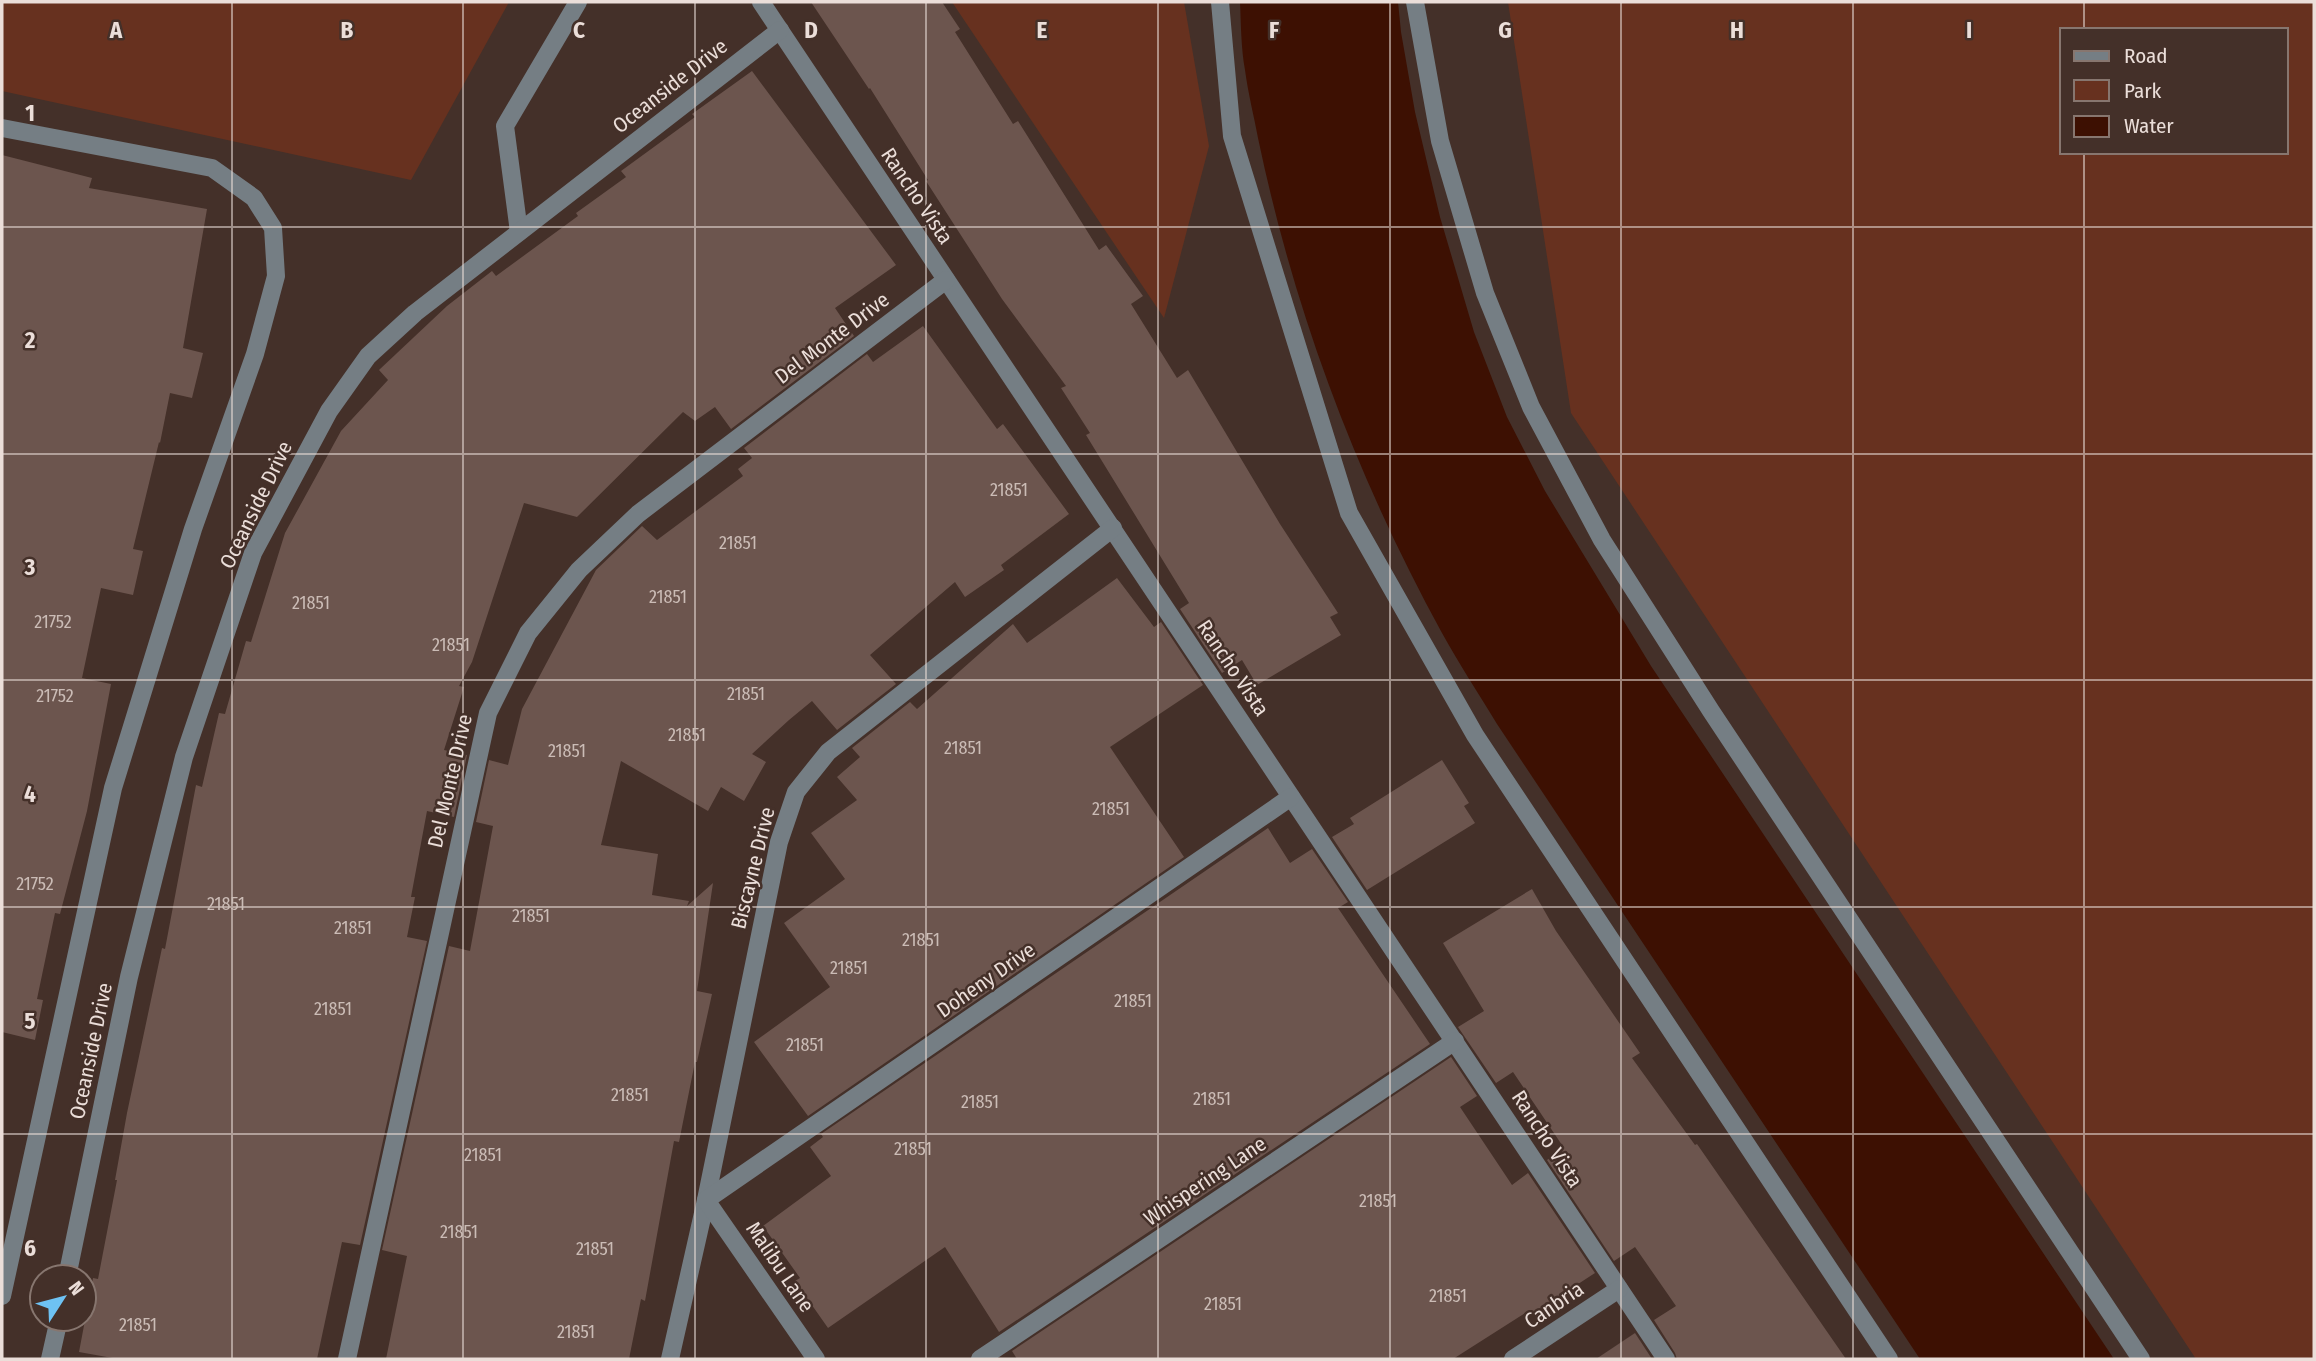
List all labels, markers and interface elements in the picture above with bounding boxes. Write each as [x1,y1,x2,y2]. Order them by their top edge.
text: A [109,16,123,44]
text: B [341,16,354,44]
text: C [573,16,585,44]
text: D [804,16,818,44]
text: E [1037,16,1048,44]
text: F [1269,16,1279,44]
text: G [1498,16,1512,44]
text: H [1730,16,1744,44]
text: I [1966,16,1972,44]
legend [2060,28,2288,154]
street label: Oceanside Drive [607,33,733,139]
text: Road [2124,43,2168,69]
text: Park [2124,78,2162,104]
text: 1 [25,99,35,127]
text: Water [2124,113,2174,139]
street label: Rancho Vista [875,143,959,249]
street label: Del Monte Drive [770,287,894,389]
text: 2 [24,326,36,354]
street label: Oceanside Drive [214,437,298,573]
house number: 21851 [990,479,1028,501]
house number: 21851 [719,532,757,554]
text: 3 [24,553,36,581]
house number: 21851 [649,586,687,608]
house number: 21851 [292,592,330,614]
house number: 21752 [34,611,72,633]
street label: Rancho Vista [1191,615,1275,721]
house number: 21851 [432,634,470,656]
house number: 21851 [727,683,765,705]
house number: 21752 [36,685,74,707]
street label: Del Monte Drive [422,712,478,850]
house number: 21851 [668,724,706,746]
house number: 21851 [944,737,982,759]
house number: 21851 [548,740,586,762]
text: 4 [24,780,36,808]
house number: 21851 [1092,798,1130,820]
street label: Biscayne Drive [725,804,781,932]
house number: 21752 [16,873,54,895]
house number: 21851 [207,893,245,915]
house number: 21851 [512,905,550,927]
house number: 21851 [334,917,372,939]
house number: 21851 [902,929,940,951]
street label: Doheny Drive [932,937,1040,1023]
house number: 21851 [830,957,868,979]
street label: Oceanside Drive [64,981,118,1121]
house number: 21851 [1114,990,1152,1012]
house number: 21851 [314,998,352,1020]
text: 5 [24,1007,36,1035]
house number: 21851 [786,1034,824,1056]
house number: 21851 [611,1084,649,1106]
street label: Rancho Vista [1506,1086,1588,1192]
house number: 21851 [1193,1088,1231,1110]
house number: 21851 [961,1091,999,1113]
street label: Whispering Lane [1139,1131,1271,1231]
house number: 21851 [894,1138,932,1160]
house number: 21851 [464,1144,502,1166]
house number: 21851 [1359,1190,1397,1212]
street label: Malibu Lane [740,1217,820,1317]
house number: 21851 [440,1221,478,1243]
text: 6 [24,1234,36,1262]
house number: 21851 [576,1238,614,1260]
north arrow [28,1263,98,1333]
street label: Canbria [1519,1276,1589,1334]
text: N [64,1277,89,1300]
house number: 21851 [1429,1285,1467,1307]
house number: 21851 [1204,1293,1242,1315]
house number: 21851 [119,1314,157,1336]
house number: 21851 [557,1321,595,1343]

